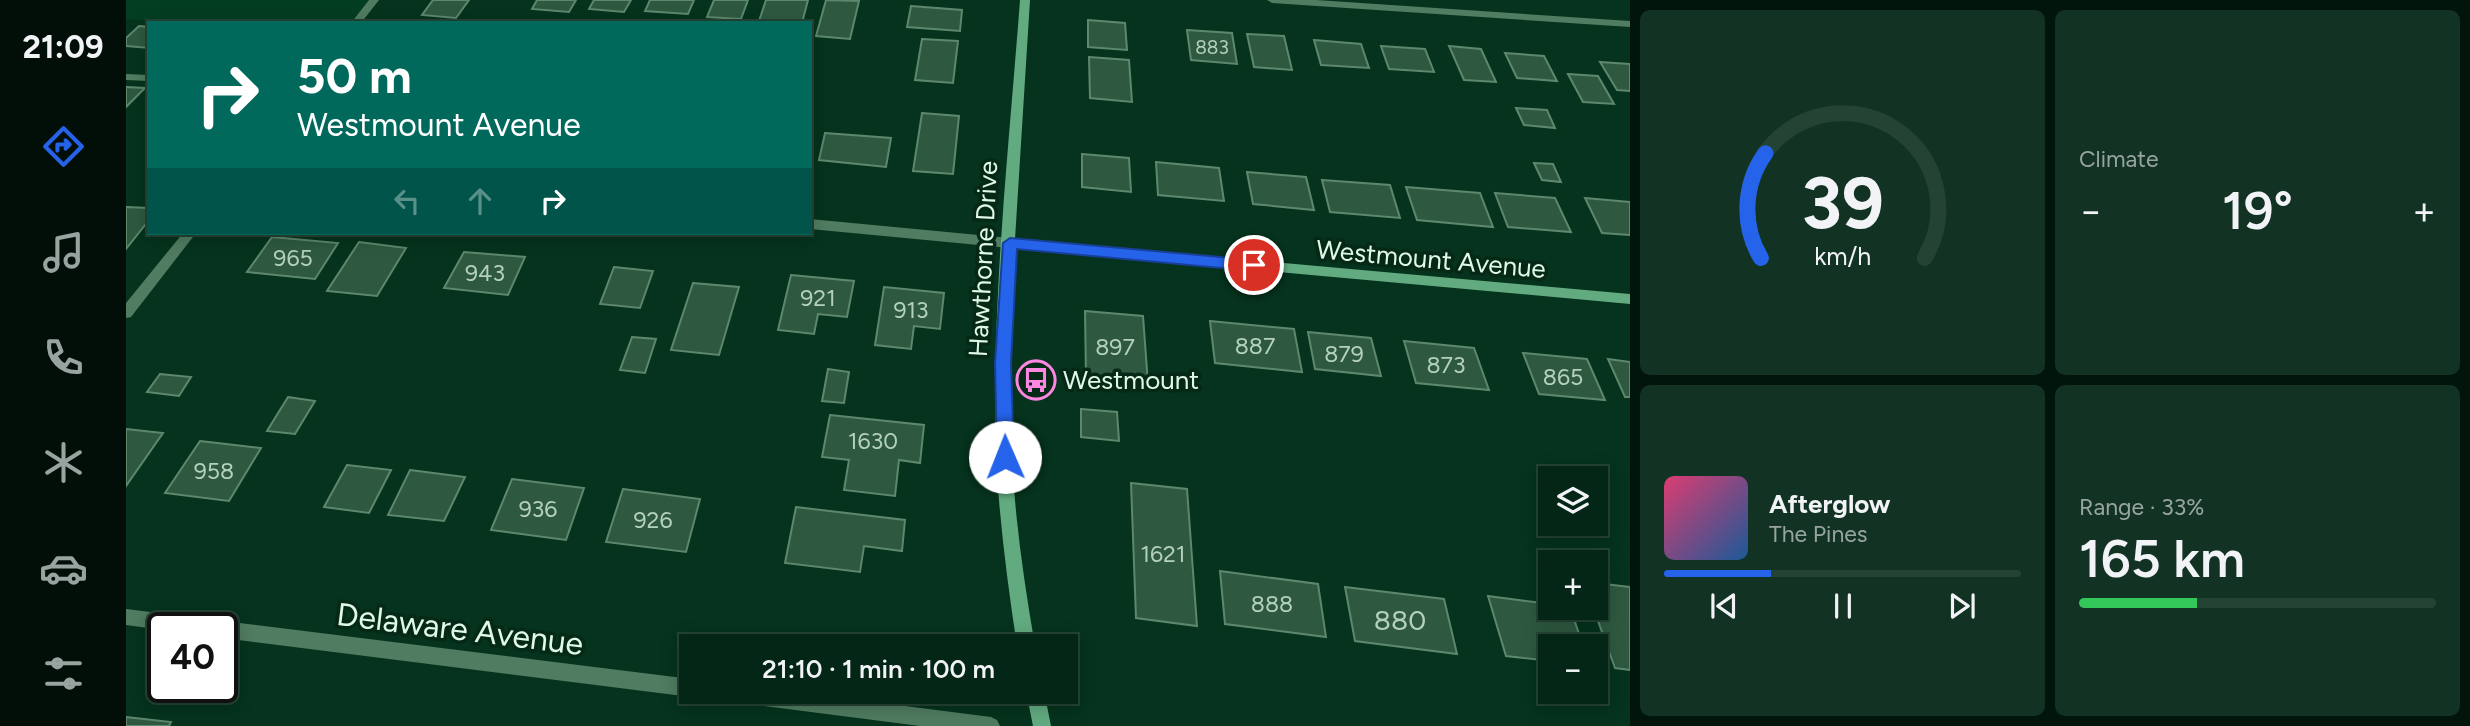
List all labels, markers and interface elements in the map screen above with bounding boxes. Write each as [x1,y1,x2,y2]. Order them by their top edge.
text: 21:09 [23,28,103,66]
house number: 883 [1195,36,1229,59]
text: 50 m [297,46,412,105]
icon: right [182,49,273,140]
text: Westmount Avenue [297,106,581,144]
icon: directions [39,122,88,171]
text: Climate [2079,145,2158,173]
street label: Hawthorne Drive [962,160,1004,358]
text: 39 [1801,160,1884,247]
text: 19° [2222,180,2293,242]
icon: left [388,182,426,220]
icon: ahead [461,182,499,220]
icon: right [534,182,572,220]
text: − [2079,188,2103,234]
text: + [2412,188,2436,234]
icon: music [39,228,88,277]
street label: Westmount Avenue [1315,233,1547,285]
pin [1224,235,1284,295]
text: km/h [1814,241,1871,271]
house number: 965 [273,244,313,272]
icon: arrive [1235,246,1273,284]
house number: 943 [465,259,505,287]
house number: 921 [800,284,836,312]
house number: 913 [893,296,929,324]
house number: 887 [1235,332,1275,360]
icon: phone [39,333,88,382]
house number: 897 [1095,333,1135,361]
house number: 879 [1324,340,1364,368]
house number: 873 [1427,351,1466,379]
bus stop icon: Westmount [1015,359,1057,401]
house number: 865 [1543,363,1583,391]
place label: Westmount [1063,364,1199,396]
position arrow [968,420,1042,494]
house number: 1630 [848,427,898,455]
icon: climate [39,438,88,487]
house number: 958 [194,457,234,485]
map controls [1538,466,1608,704]
button: layers [1538,466,1608,536]
text: Afterglow [1769,488,1891,520]
text: Range · 33% [2079,493,2204,521]
house number: 936 [519,495,557,523]
house number: 926 [634,506,672,534]
text: The Pines [1769,520,1868,548]
text: 165 km [2079,528,2245,590]
house number: 1621 [1141,540,1185,568]
icon: car [39,544,88,593]
button: + [1538,550,1608,620]
icon: previous [1705,587,1743,625]
icon: pause [1824,587,1862,625]
icon: next [1943,587,1981,625]
house number: 888 [1251,590,1293,618]
street label: Delaware Avenue [335,595,585,663]
house number: 880 [1374,603,1426,637]
speed limit sign: 40 [147,612,238,703]
button: − [1538,634,1608,704]
icon: filters [39,649,88,698]
text: 21:10 · 1 min · 100 m [762,653,995,685]

